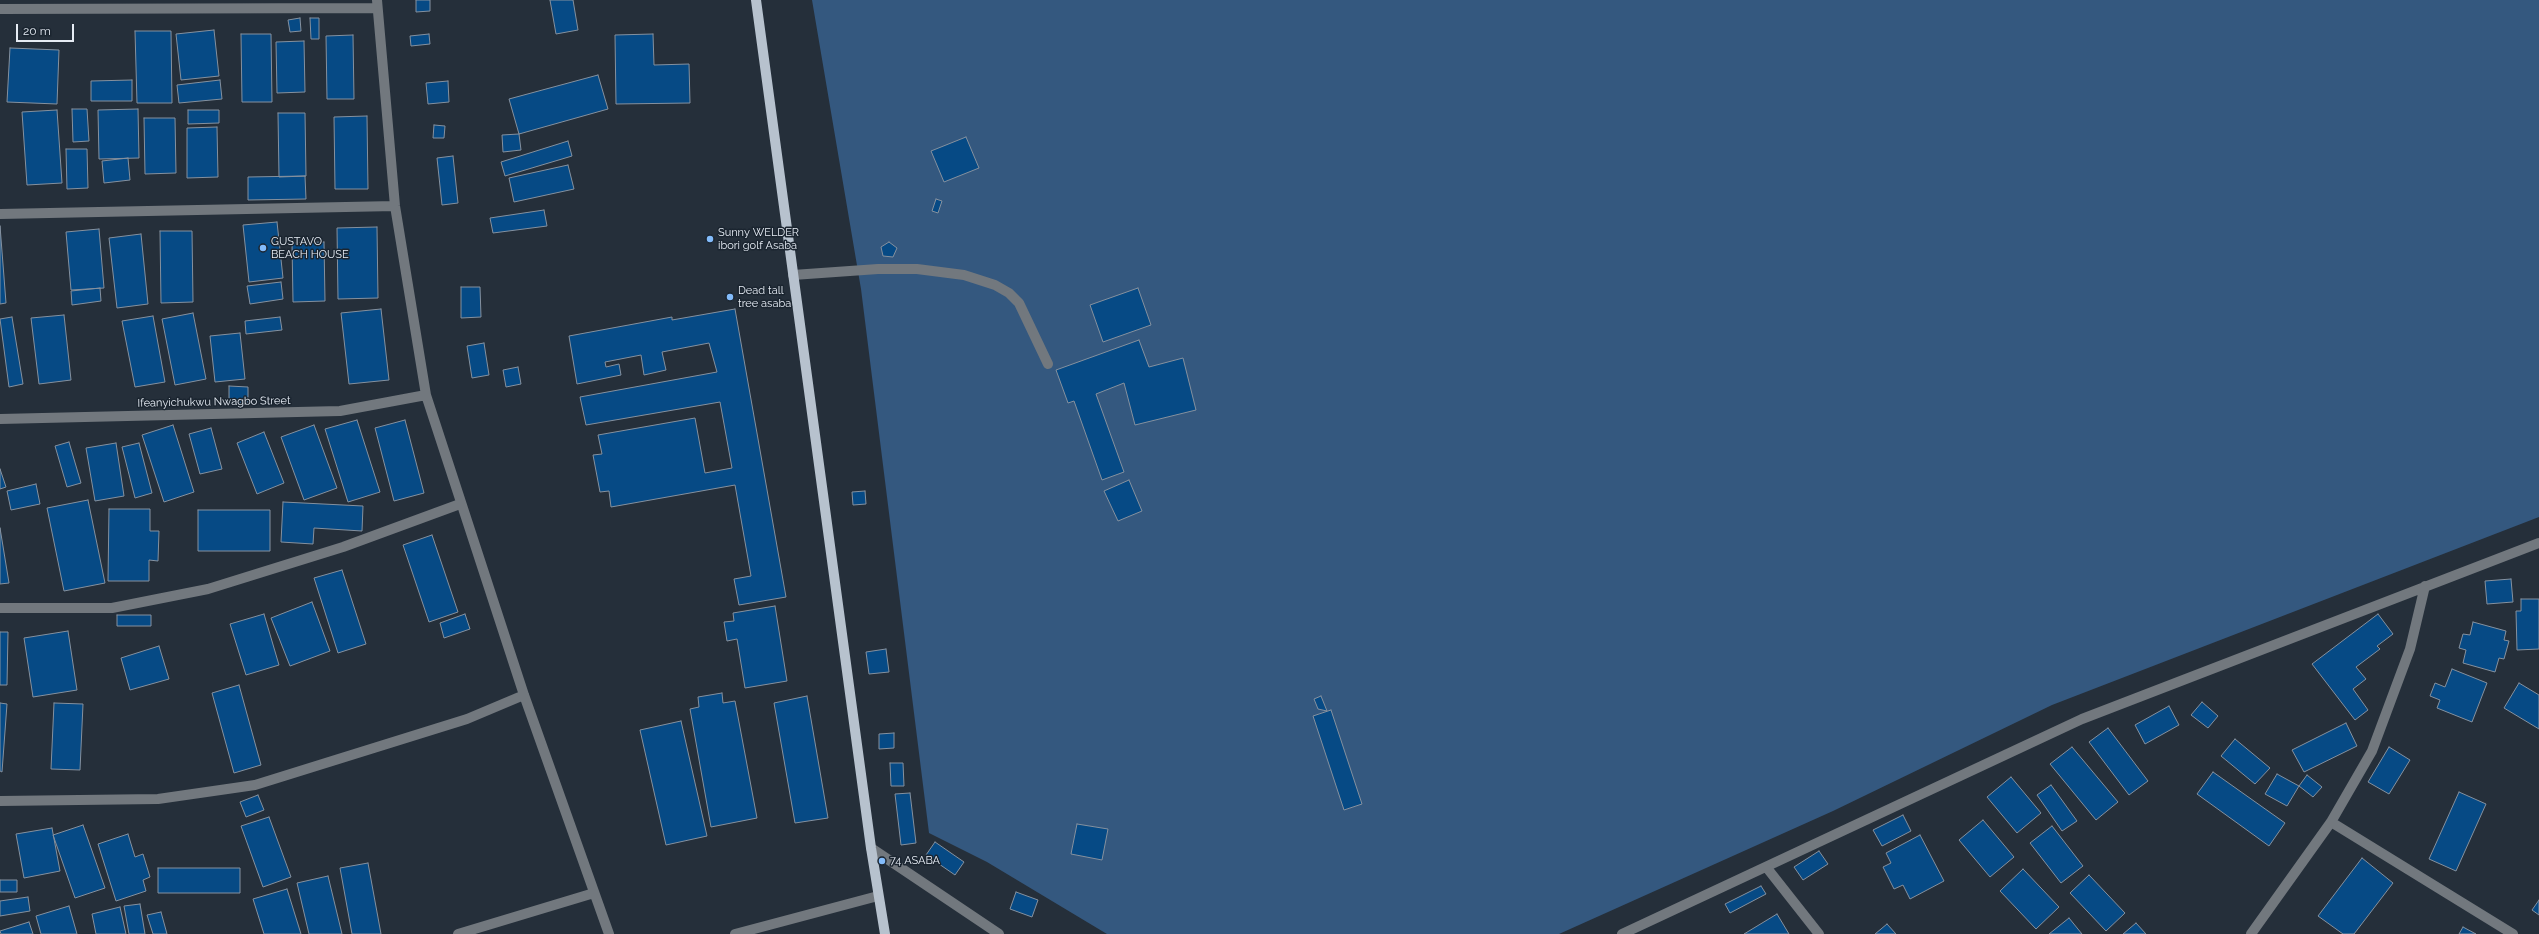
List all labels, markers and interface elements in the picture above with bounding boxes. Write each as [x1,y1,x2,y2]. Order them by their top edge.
scale bar [18,16,76,42]
text: 20 m [23,24,51,38]
place label: Sunny WELDER ibori golf Asaba [718,226,799,252]
marker: Sunny WELDER ibori golf Asaba [705,234,715,244]
place label: GUSTAVO BEACH HOUSE [271,235,349,261]
marker: GUSTAVO BEACH HOUSE [258,243,268,253]
place label: Dead tall tree asaba [738,284,791,310]
marker: Dead tall tree asaba [725,292,735,302]
street label: Ifeanyichukwu Nwagbo Street [137,394,291,410]
place label: 74 ASABA [890,854,940,868]
marker: 74 ASABA [877,856,887,866]

